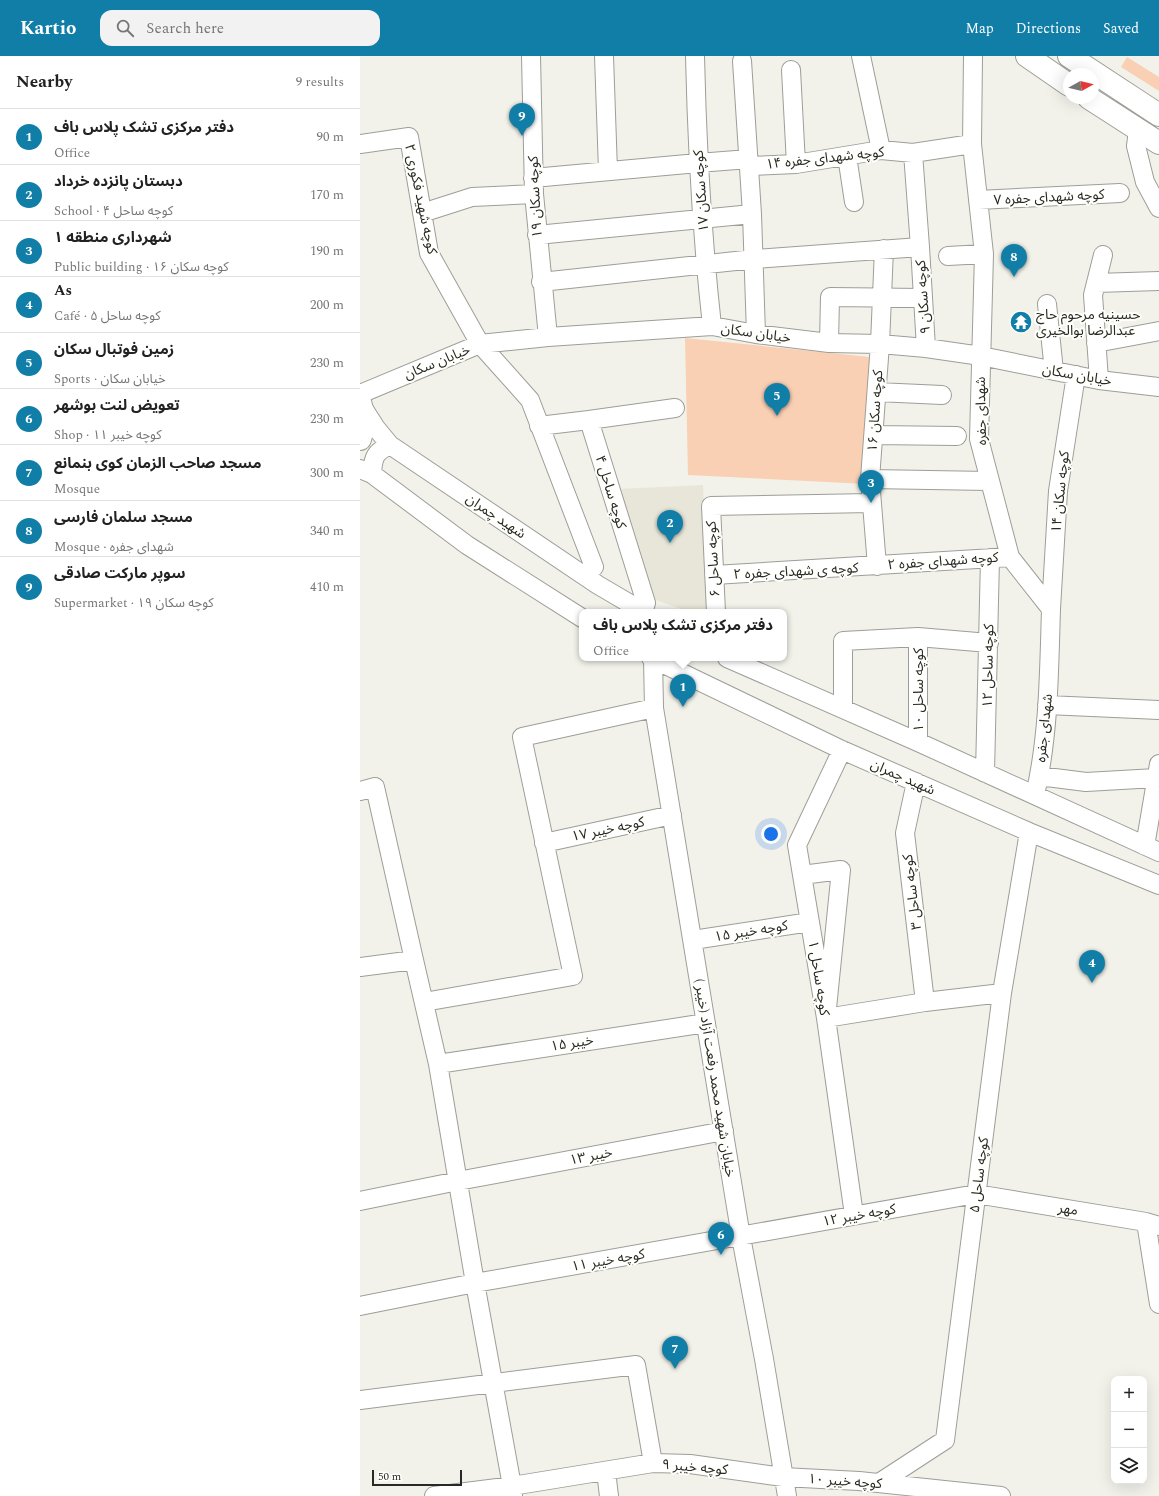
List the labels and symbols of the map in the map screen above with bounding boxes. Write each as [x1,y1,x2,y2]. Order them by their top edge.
north arrow [1063,68,1099,104]
pin: 9 [509,103,535,136]
street label: کوچه شهدای جفره ۱۴ [765,141,886,175]
street label: کوچه شهید فکوری ۲ [399,142,443,256]
street label: کوچه سکان ۱۷ [688,149,714,233]
street label: کوچه سکان ۱۹ [522,155,548,239]
street label: کوچه شهدای جفره ۷ [993,184,1105,210]
pin: 8 [1001,244,1027,277]
street label: کوچه سکان ۹ [910,259,936,335]
place label: حسینیه مرحوم حاج عبدالرضا بوالخیری [1036,304,1140,341]
temple icon: حسینیه مرحوم حاج عبدالرضا بوالخیری [1008,309,1034,335]
street label: خیابان سکان [720,318,792,348]
street label: خیابان سکان [401,339,473,385]
street label: خیابان سکان [1041,359,1113,391]
street label: کوچه سکان ۱۶ [862,369,888,453]
street label: شهدای جفره [970,376,992,446]
pin: 5 [764,383,790,416]
street label: کوچه سکان ۱۴ [1045,450,1075,534]
street label: کوچه ساحل ۴ [590,453,632,532]
pin: 3 [858,470,884,503]
street label: شهید چمران [462,488,530,544]
pin: 2 [657,510,683,543]
street label: کوچه ساحل ۶ [701,520,725,597]
street label: کوچه شهدای جفره ۲ [887,547,999,575]
street label: کوچه ی شهدای جفره ۲ [733,557,859,585]
street label: کوچه ساحل ۱۲ [977,624,999,708]
street label: کوچه ساحل ۱۰ [908,648,929,732]
pin: 1 [670,674,696,707]
street label: شهدای جفره [1030,693,1058,763]
street label: شهید چمران [867,753,939,801]
street label: کوچه خیبر ۱۷ [569,811,647,847]
your location [761,824,781,844]
street label: کوچه ساحل ۳ [897,853,927,931]
street label: کوچه خیبر ۱۵ [713,915,790,947]
street label: کوچه ساحل ۱ [803,939,835,1017]
pin: 4 [1079,950,1105,983]
street label: ( خیبر) خیابان شهید محمد رفعت آزاد [689,977,741,1179]
street label: خیبر ۱۵ [549,1029,595,1057]
street label: کوچه ساحل ۵ [964,1136,994,1214]
street label: خیبر ۱۳ [568,1142,614,1170]
street label: مهر [1055,1197,1080,1221]
street label: کوچه خیبر ۱۲ [821,1198,898,1232]
pin: 6 [708,1222,734,1255]
street label: کوچه خیبر ۱۱ [570,1243,647,1277]
pin: 7 [662,1336,688,1369]
street label: کوچه خیبر ۹ [661,1454,729,1480]
scale bar [372,1468,462,1487]
street label: کوچه خیبر ۱۰ [807,1468,883,1494]

